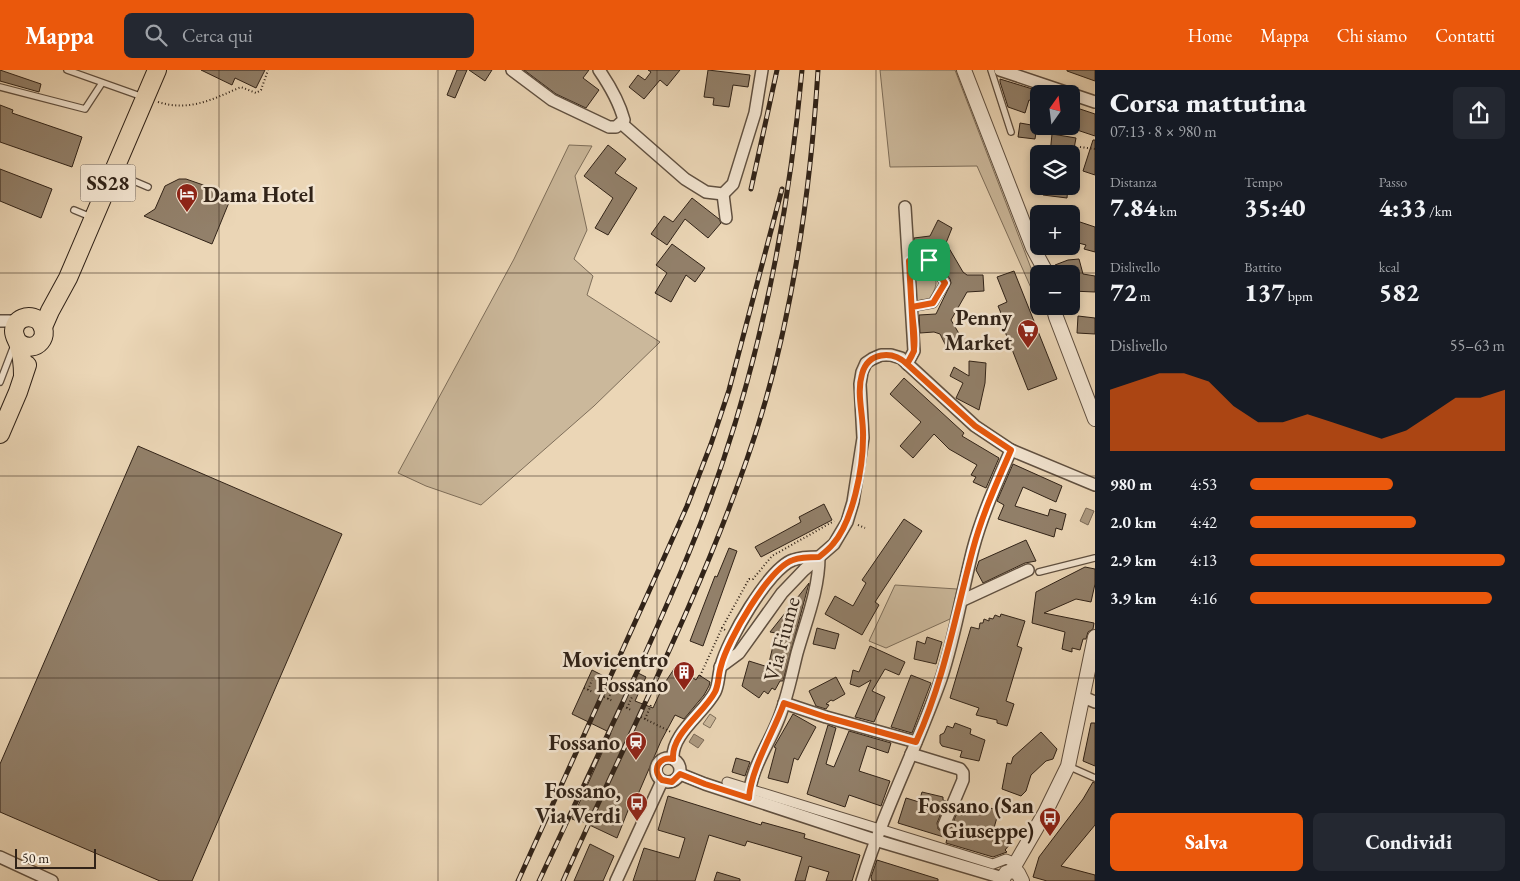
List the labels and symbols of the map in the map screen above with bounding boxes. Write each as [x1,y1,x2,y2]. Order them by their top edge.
north arrow [1030,85,1080,135]
road number: SS28 [80,165,136,202]
place label: Dama Hotel [203,180,314,209]
hotel icon: Dama Hotel [175,182,199,213]
pin [908,239,950,281]
place label: Penny Market [945,303,1013,357]
supermarket icon: Penny Market [1016,318,1040,349]
street label: Via Fiume [756,593,807,685]
place label: Movicentro Fossano [562,645,668,699]
building icon: Movicentro Fossano [672,660,696,691]
place label: Fossano [549,728,620,757]
station icon: Fossano [624,730,648,761]
place label: Fossano, Via Verdi [535,776,622,830]
bus stop icon: Fossano, Via Verdi [625,791,649,822]
place label: Fossano (San Giuseppe) [918,791,1035,845]
bus stop icon: Fossano (San Giuseppe) [1038,806,1062,837]
scale bar [15,846,96,869]

